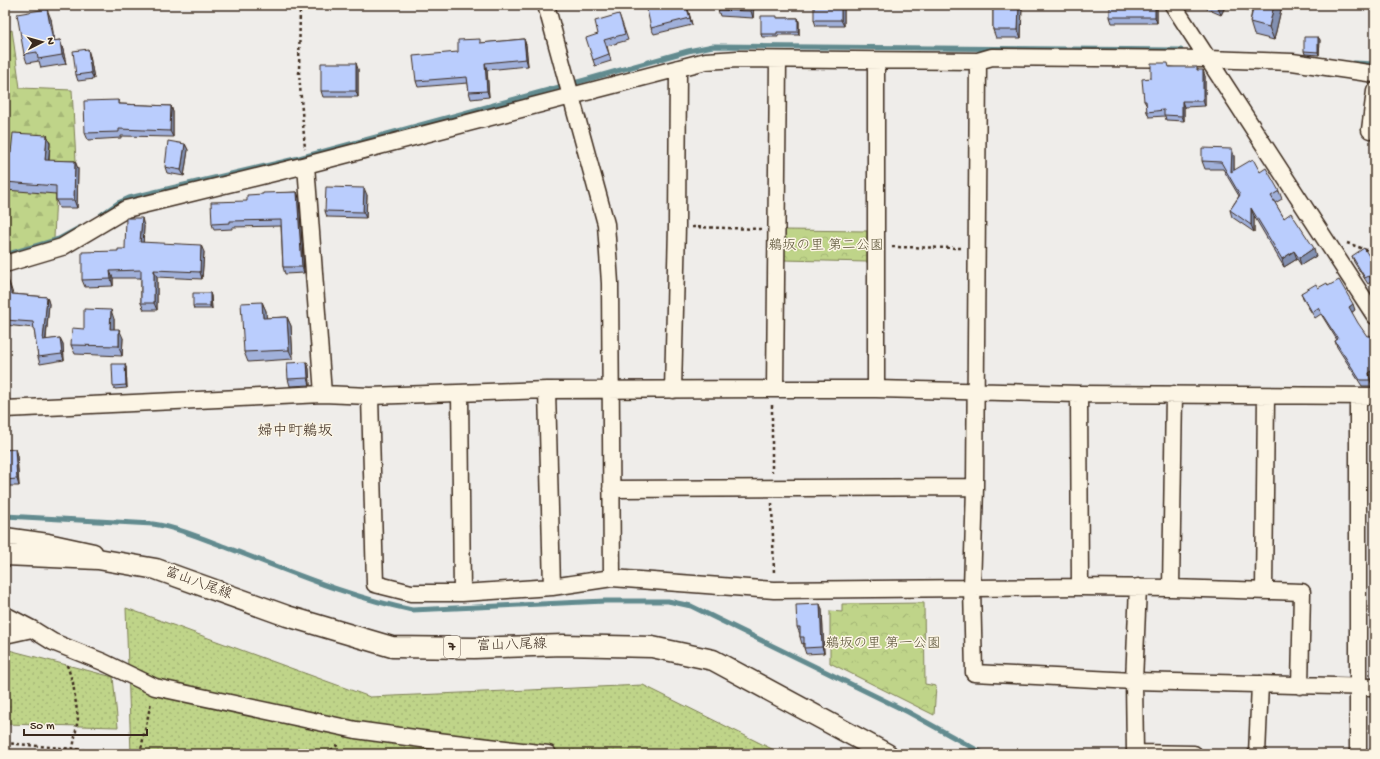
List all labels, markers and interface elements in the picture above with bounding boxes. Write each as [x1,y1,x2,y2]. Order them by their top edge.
north arrow [22,22,62,62]
text: N [44,37,56,45]
park label: 鵜坂の里 第二公園 [768,238,884,255]
district label: 婦中町鵜坂 [257,422,333,441]
street label: 富山八尾線 [162,564,234,604]
road number: 7 [444,636,460,658]
street label: 富山八尾線 [477,636,547,656]
park label: 鵜坂の里 第一公園 [825,636,941,653]
scale bar [24,711,147,737]
text: 50 m [30,720,55,734]

